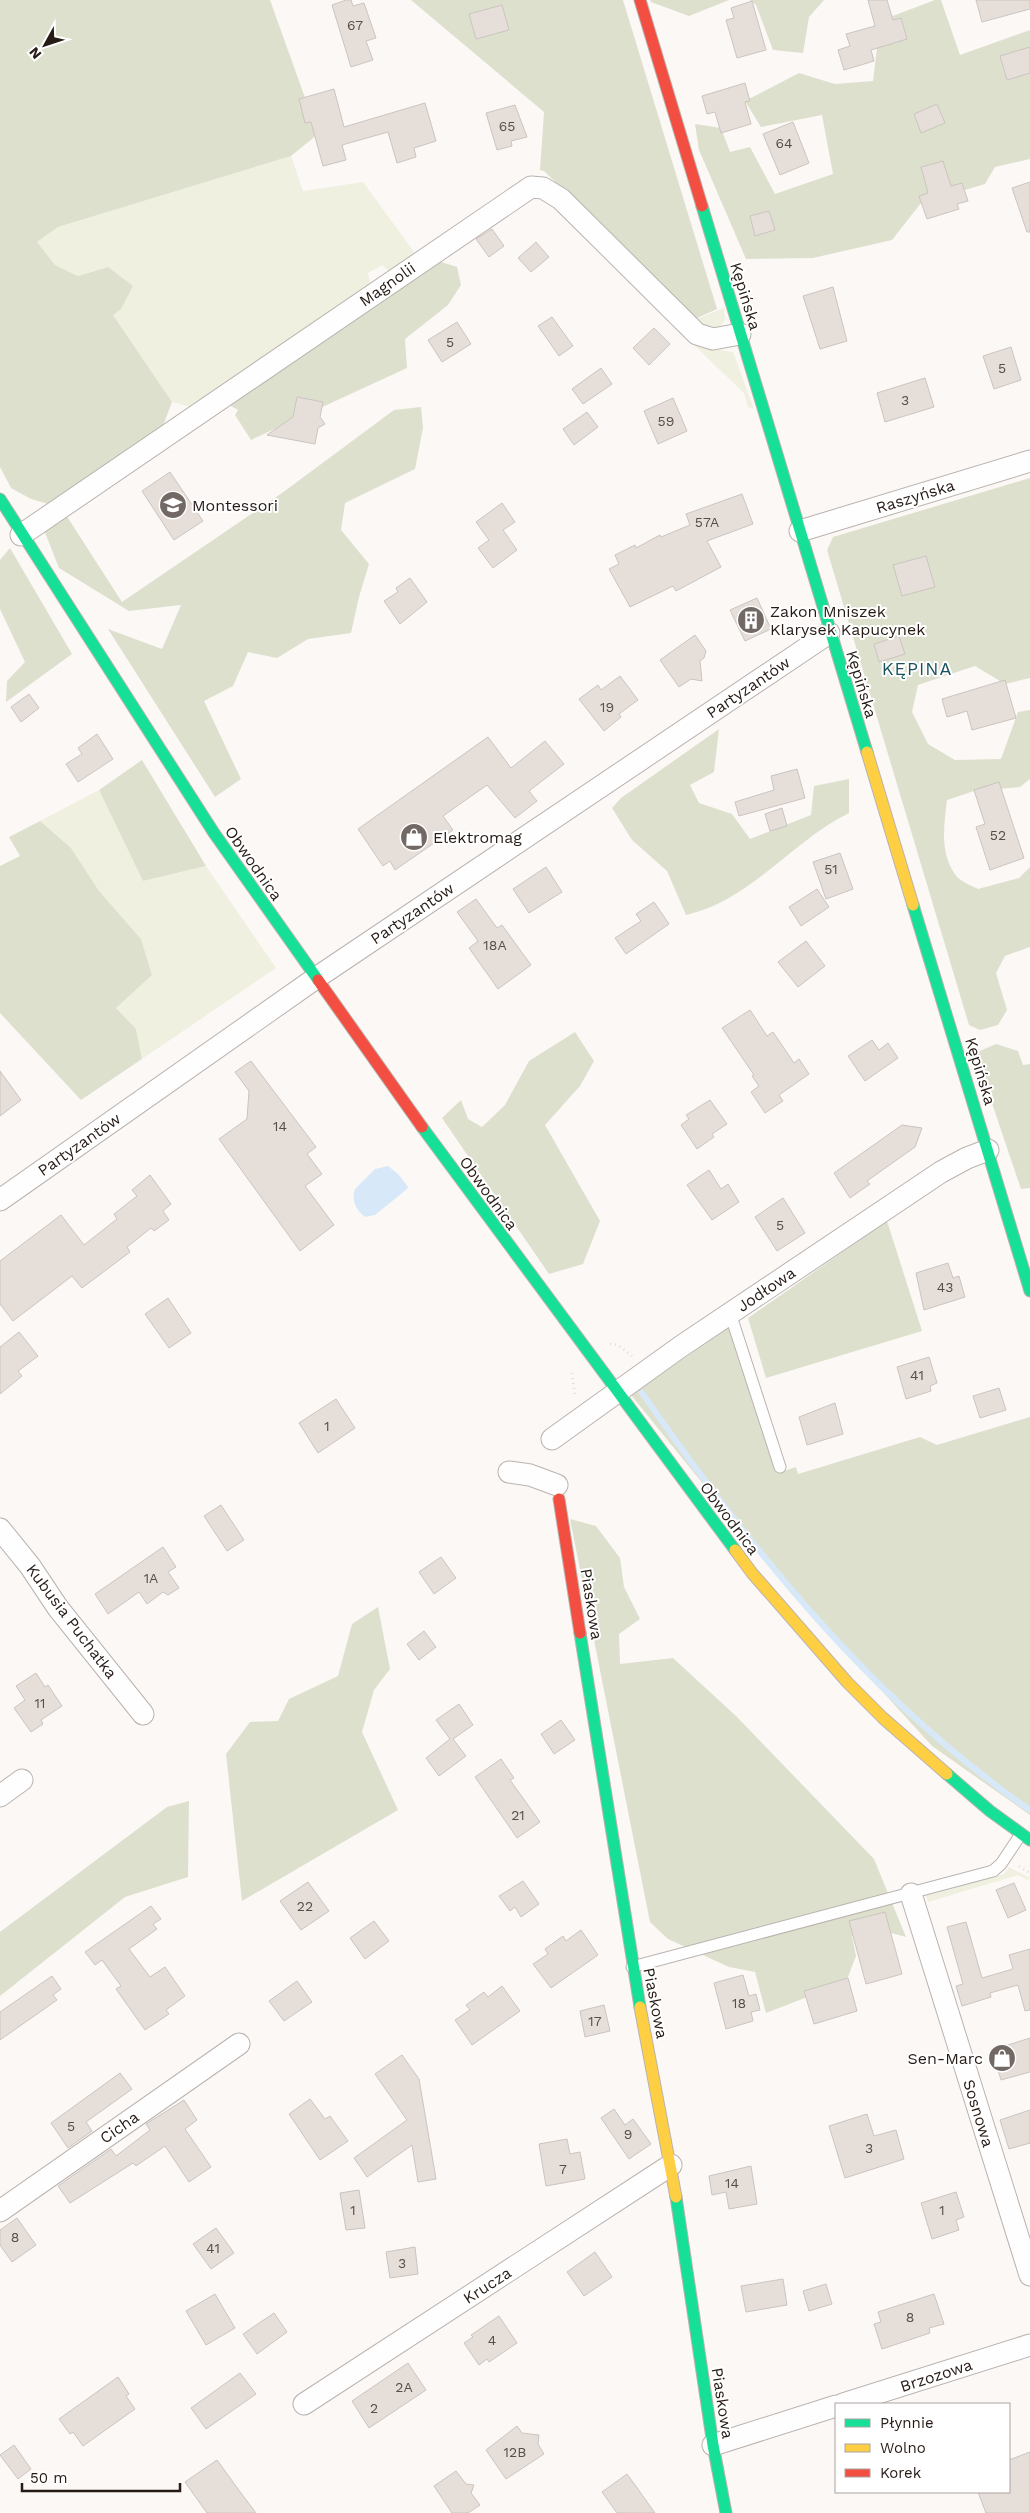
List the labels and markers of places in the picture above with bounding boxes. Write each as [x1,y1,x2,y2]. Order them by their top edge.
school or university icon: Montessori [158,490,188,520]
place label: Montessori [192,496,278,515]
place label: Zakon Mniszek Klarysek Kapucynek [770,602,925,639]
building icon: Zakon Mniszek Klarysek Kapucynek [736,605,766,635]
shop icon: Elektromag [399,822,429,852]
place label: Elektromag [433,828,522,847]
shop icon: Sen-Marc [987,2043,1017,2073]
place label: Sen-Marc [908,2049,983,2068]

